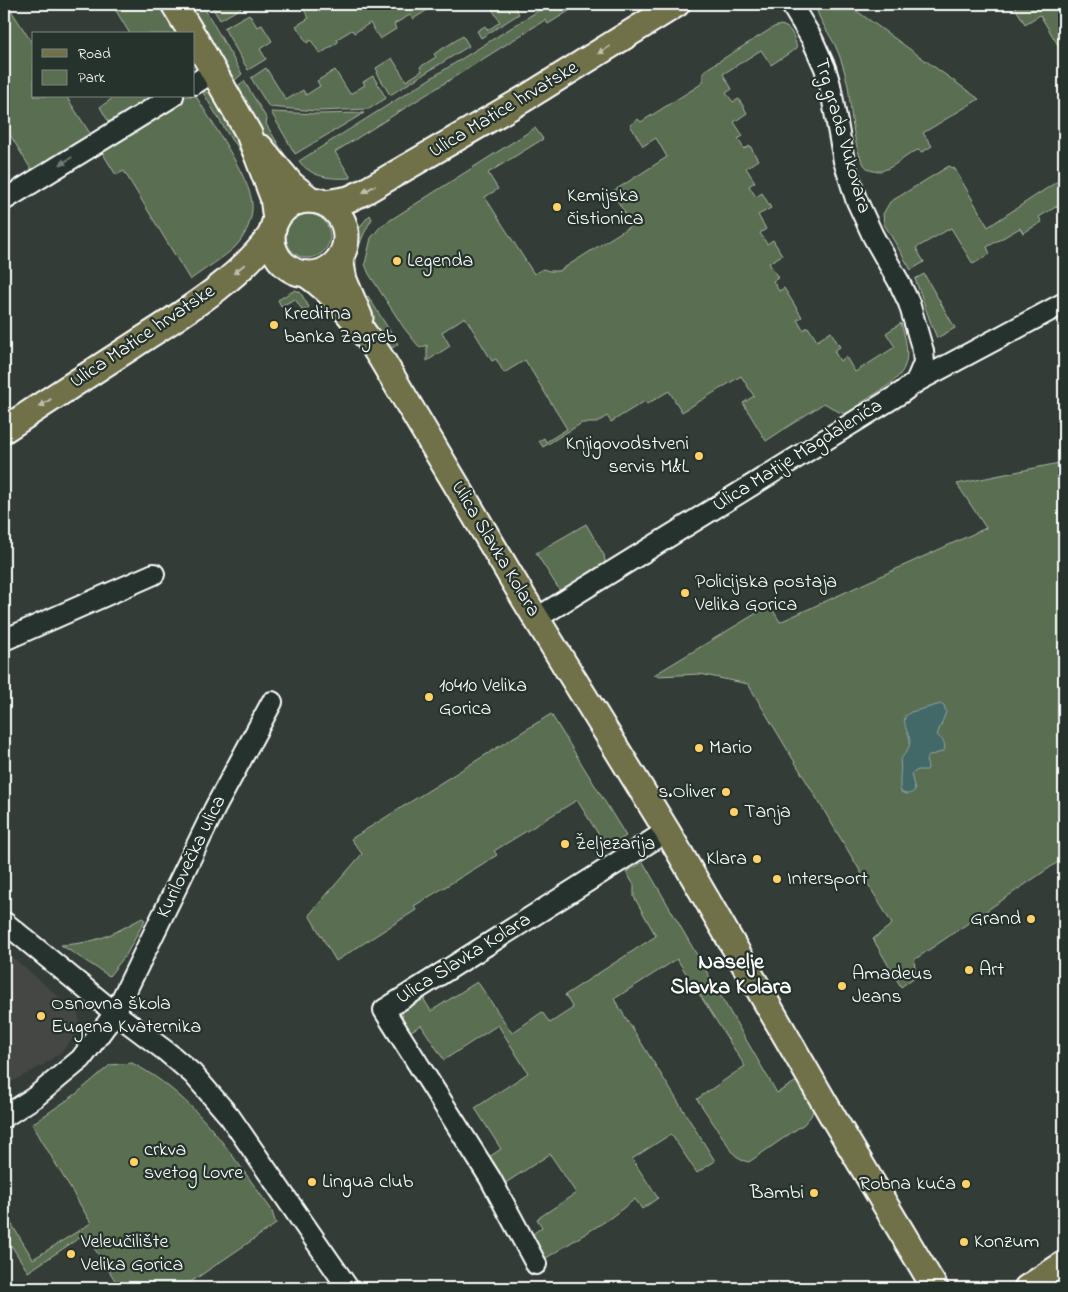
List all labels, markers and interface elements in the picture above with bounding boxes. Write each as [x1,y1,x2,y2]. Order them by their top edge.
legend [32,32,195,98]
text: Road [78,43,111,65]
one-way arrow [597,45,610,55]
street label: Ulica Matice hrvatske [424,54,584,166]
street label: Trg grada Vukovara [805,55,878,217]
text: Park [78,67,106,89]
one-way arrow [60,156,73,166]
place label: Kemijska čistionica [567,182,644,234]
one-way arrow [361,185,376,193]
marker: Kemijska čistionica [551,201,563,213]
place label: Legenda [407,247,473,277]
marker: Legenda [391,255,403,267]
one-way arrow [234,263,246,275]
street label: Ulica Matice hrvatske [65,278,221,396]
place label: Kreditna banka Zagreb [284,300,397,353]
marker: Kreditna banka Zagreb [268,319,280,331]
street label: Ulica Matije Magdalenića [708,392,889,521]
one-way arrow [38,398,52,408]
place label: Knjigovodstveni servis M&L [565,430,690,482]
marker: Knjigovodstveni servis M&L [693,450,705,462]
street label: Ulica Slavka Kolara [443,475,547,623]
place label: Policijska postaja Velika Gorica [694,568,837,620]
marker: Policijska postaja Velika Gorica [679,587,691,599]
place label: 10410 Velika Gorica [439,672,527,724]
marker: 10410 Velika Gorica [423,691,435,703]
place label: Mario [709,734,752,763]
marker: Mario [693,742,705,754]
place label: s.Oliver [658,778,717,807]
marker: s.Oliver [720,786,732,798]
street label: Kurilovečka ulica [150,791,234,923]
place label: Tanja [744,798,791,827]
marker: Tanja [728,806,740,818]
place label: Željezarija [575,830,655,859]
marker: Željezarija [559,838,571,850]
place label: Klara [706,845,747,874]
marker: Klara [751,853,763,865]
place label: Intersport [787,865,868,894]
marker: Intersport [771,873,783,885]
place label: Grand [970,905,1021,934]
street label: Ulica Slavka Kolara [391,906,537,1012]
marker: Grand [1025,913,1037,925]
district label: Naselje Slavka Kolara [671,947,792,1004]
place label: Art [979,956,1005,985]
place label: Amadeus Jeans [852,960,932,1012]
marker: Art [963,964,975,976]
marker: Amadeus Jeans [836,980,848,992]
place label: Osnovna škola Eugena Kvaternika [51,990,201,1043]
marker: Osnovna škola Eugena Kvaternika [35,1010,47,1022]
place label: crkva svetog Lovre [144,1136,243,1189]
marker: crkva svetog Lovre [128,1156,140,1168]
place label: Lingua club [322,1168,414,1198]
place label: Robna kuća [859,1170,956,1199]
marker: Lingua club [306,1176,318,1188]
marker: Robna kuća [960,1178,972,1190]
place label: Bambi [749,1179,804,1208]
marker: Bambi [808,1187,820,1199]
place label: Veleučilište Velika Gorica [80,1228,183,1280]
place label: Konzum [974,1228,1039,1257]
marker: Konzum [958,1236,970,1248]
marker: Veleučilište Velika Gorica [65,1248,77,1260]

